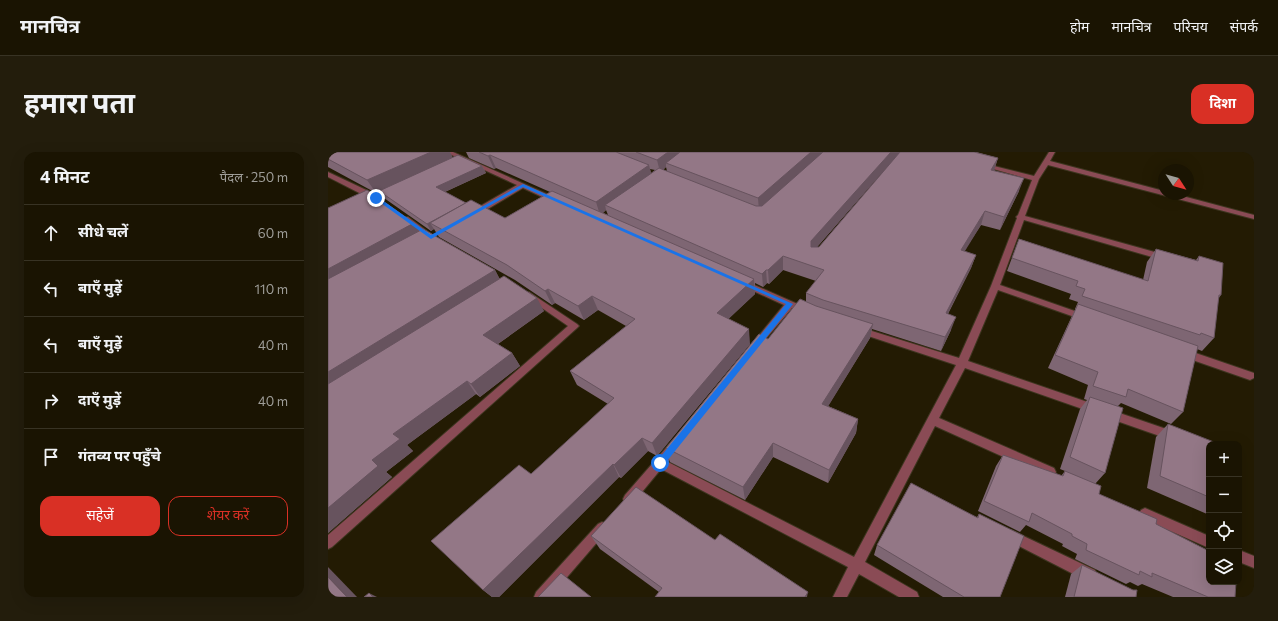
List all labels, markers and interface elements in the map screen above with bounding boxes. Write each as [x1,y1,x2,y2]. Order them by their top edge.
text: मानचित्र [20,14,80,37]
text: होम [1070,18,1089,35]
text: मानचित्र [1111,18,1152,35]
text: परिचय [1174,18,1208,35]
text: संपर्क [1230,18,1258,35]
button: दिशा [1191,84,1254,124]
text: हमारा पता [24,85,135,119]
north arrow [1158,164,1194,200]
text: 4 मिनट [40,166,89,187]
text: पैदल · 250 m [220,169,288,185]
route end [367,189,385,207]
icon: ahead [40,222,62,244]
text: सीधे चलें [78,222,128,240]
text: 60 m [258,225,288,241]
icon: left [40,278,62,300]
text: बाएँ मुड़ें [78,278,122,296]
text: 110 m [255,281,288,297]
icon: left [40,334,62,356]
text: बाएँ मुड़ें [78,334,122,352]
text: 40 m [258,337,288,353]
icon: right [40,390,62,412]
text: दाएँ मुड़ें [78,390,121,408]
text: 40 m [258,393,288,409]
map controls [1206,441,1242,585]
button: + [1206,441,1242,477]
icon: arrive [40,446,62,468]
text: गंतव्य पर पहुँचे [78,446,161,464]
route start [651,454,669,472]
button: − [1206,477,1242,513]
button: सहेजें [40,496,160,536]
button: शेयर करें [168,496,288,536]
button: locate [1206,513,1242,549]
button: layers [1206,549,1242,585]

